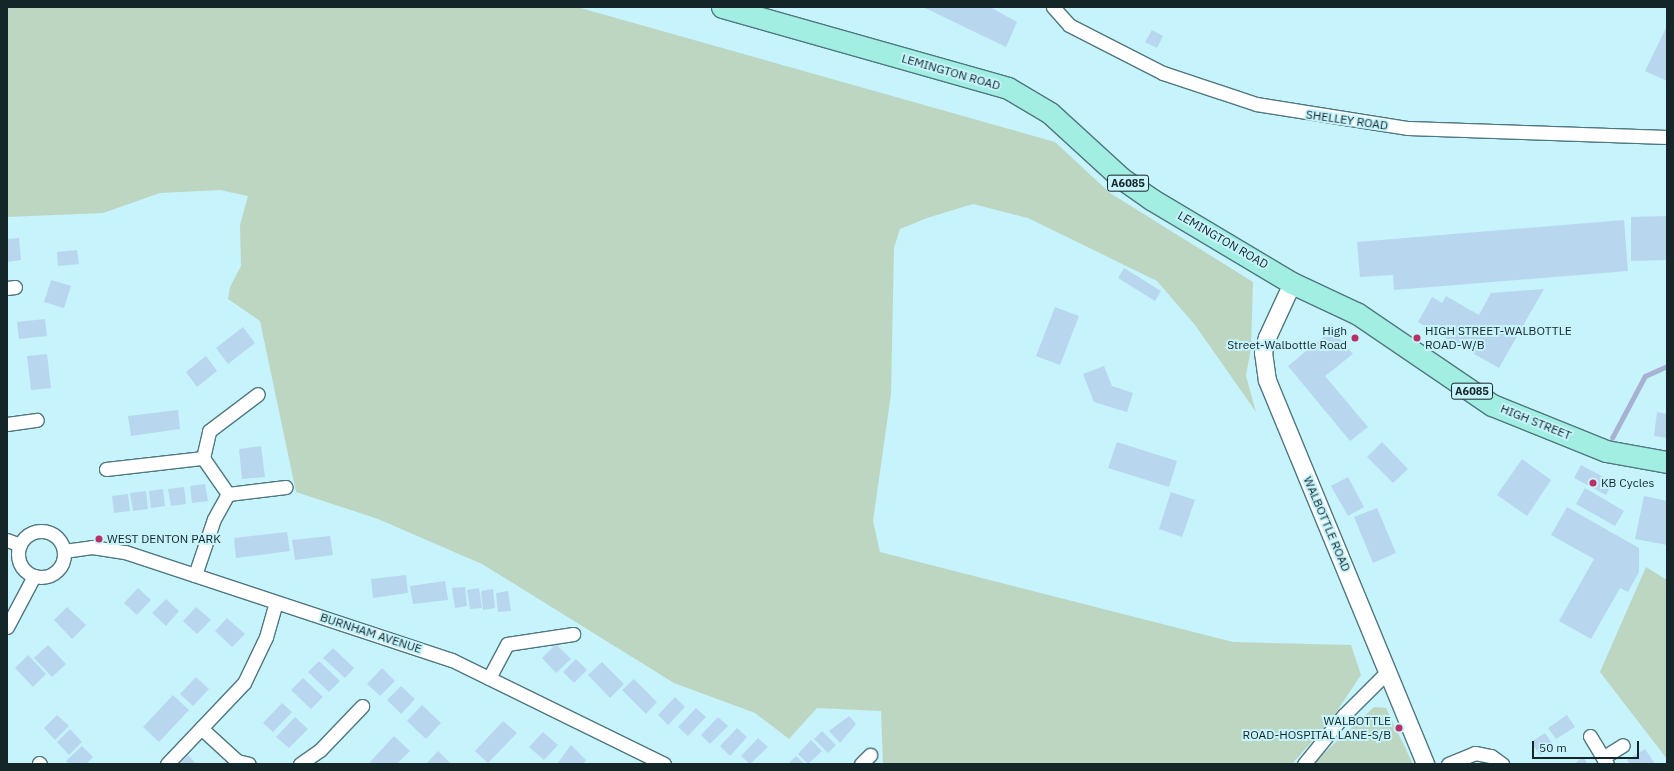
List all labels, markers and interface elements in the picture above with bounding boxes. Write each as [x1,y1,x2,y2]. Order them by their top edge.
street label: LEMINGTON ROAD [900,51,1002,93]
street label: SHELLEY ROAD [1305,107,1389,133]
road number: A6085 [1107,174,1149,192]
street label: LEMINGTON ROAD [1175,208,1271,272]
place label: High Street-Walbottle Road [1227,324,1347,352]
place label: HIGH STREET-WALBOTTLE ROAD-W/B [1425,324,1572,352]
marker: High Street-Walbottle Road [1350,333,1360,343]
marker: HIGH STREET-WALBOTTLE ROAD-W/B [1412,333,1422,343]
road number: A6085 [1451,382,1493,400]
street label: HIGH STREET [1498,401,1574,443]
street label: WALBOTTLE ROAD [1300,474,1354,574]
place label: KB Cycles [1601,476,1654,490]
marker: KB Cycles [1588,478,1598,488]
place label: WEST DENTON PARK [107,532,221,546]
marker: WEST DENTON PARK [94,534,104,544]
street label: BURNHAM AVENUE [318,610,424,656]
place label: WALBOTTLE ROAD-HOSPITAL LANE-S/B [1243,714,1391,742]
marker: WALBOTTLE ROAD-HOSPITAL LANE-S/B [1394,723,1404,733]
scale bar [1534,733,1641,759]
text: 50 m [1539,740,1567,755]

